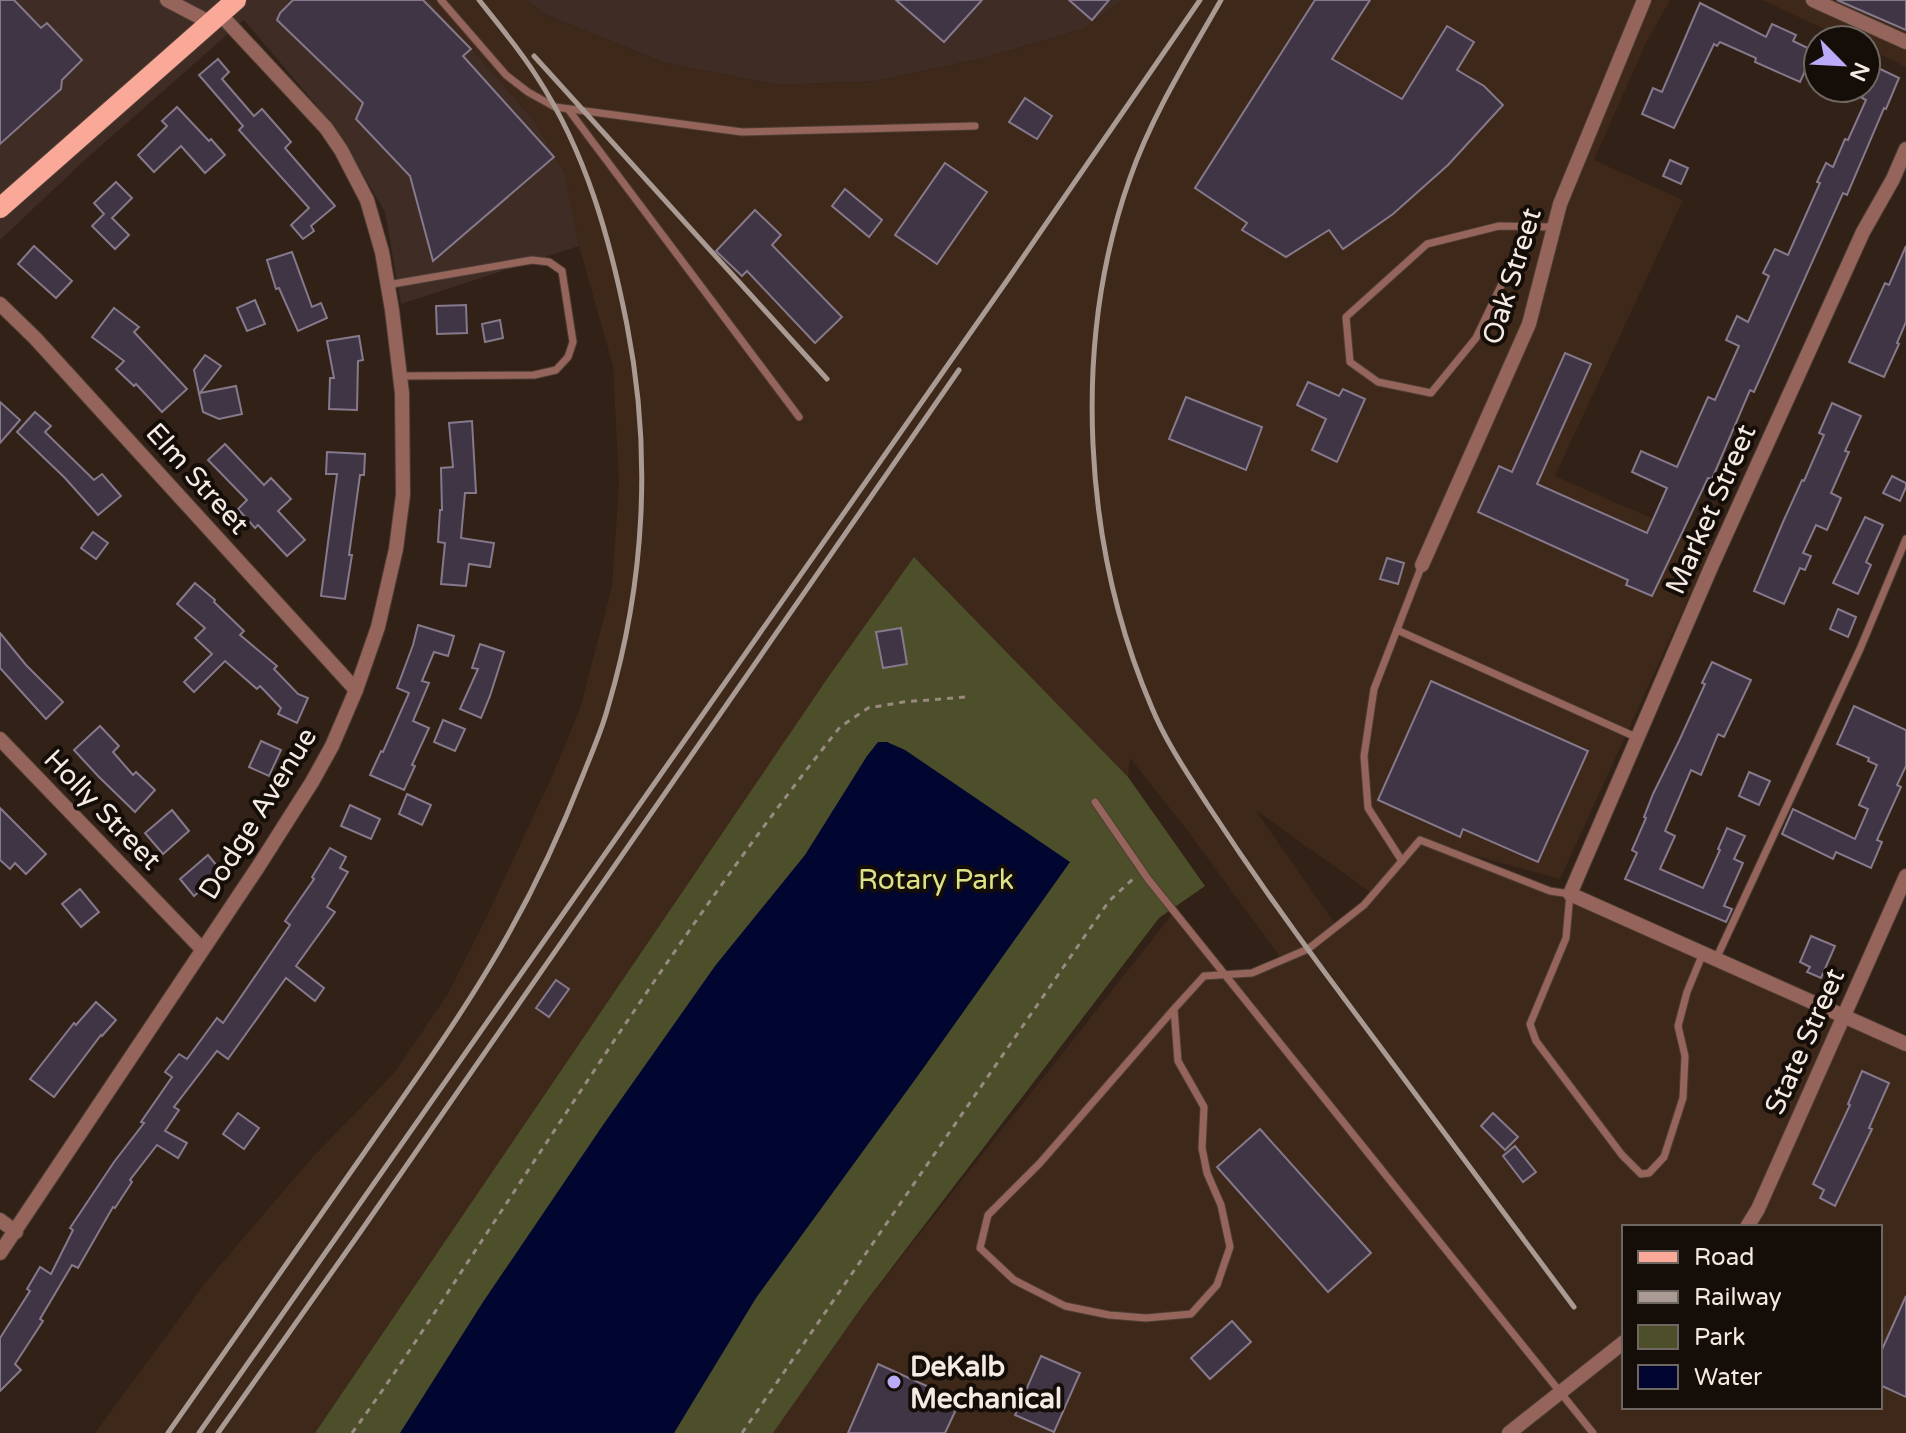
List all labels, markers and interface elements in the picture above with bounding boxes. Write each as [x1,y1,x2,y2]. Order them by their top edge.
north arrow [1802,24,1882,104]
text: N [1844,58,1875,85]
street label: Oak Street [1475,204,1549,349]
street label: Elm Street [139,416,256,541]
street label: Market Street [1658,419,1764,600]
street label: Dodge Avenue [191,721,324,906]
street label: Holly Street [37,742,168,877]
park label: Rotary Park [858,863,1014,897]
street label: State Street [1758,963,1852,1120]
legend [1622,1225,1882,1409]
text: Road [1694,1243,1754,1272]
text: Railway [1694,1283,1782,1312]
text: Park [1694,1323,1745,1352]
place label: DeKalb Mechanical [910,1350,1062,1416]
text: Water [1694,1363,1763,1392]
marker: DeKalb Mechanical [885,1373,903,1391]

